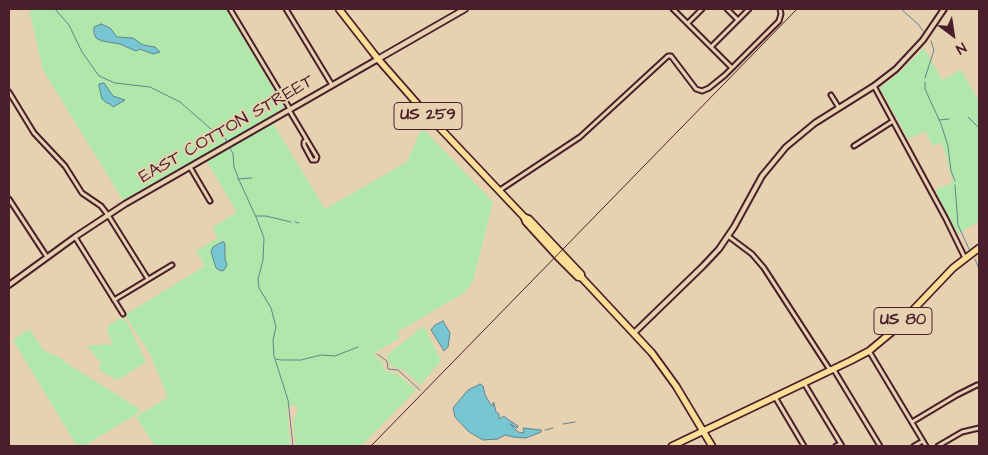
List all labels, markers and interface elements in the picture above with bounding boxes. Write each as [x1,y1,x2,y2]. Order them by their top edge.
north arrow [928,10,978,60]
text: N [952,37,970,59]
street label: EAST COTTON STREET [136,71,318,189]
road number: US 259 [394,102,462,130]
road number: US 80 [874,308,932,334]

